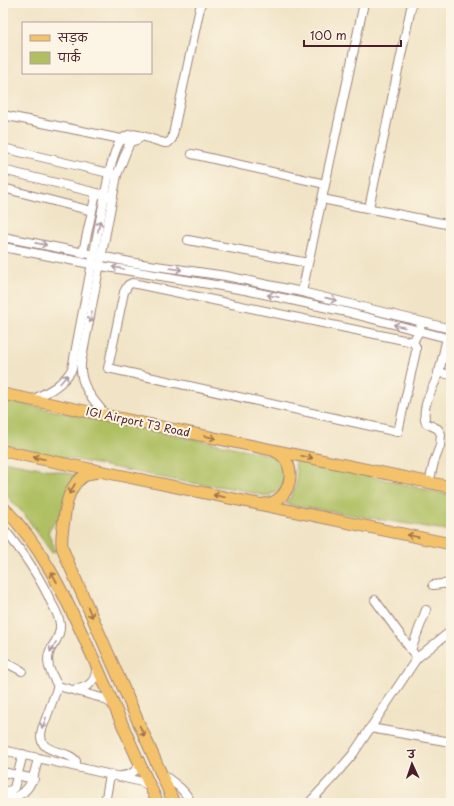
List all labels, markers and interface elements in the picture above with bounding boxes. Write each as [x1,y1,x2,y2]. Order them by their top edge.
legend [22,22,152,74]
scale bar [304,22,401,48]
text: 100 m [310,26,347,44]
text: सड़क [57,28,89,46]
text: पार्क [57,48,82,66]
one-way arrow [95,220,103,233]
one-way arrow [34,240,47,248]
one-way arrow [111,264,124,272]
one-way arrow [169,265,182,273]
one-way arrow [267,291,280,299]
one-way arrow [324,296,337,303]
one-way arrow [86,310,94,323]
one-way arrow [393,322,406,330]
one-way arrow [60,374,69,384]
street label: IGI Airport T3 Road [85,402,192,441]
one-way arrow [204,433,217,441]
one-way arrow [300,453,313,461]
one-way arrow [33,454,46,462]
one-way arrow [68,483,76,495]
one-way arrow [213,491,226,499]
one-way arrow [407,532,420,540]
one-way arrow [50,571,58,583]
one-way arrow [87,605,94,617]
one-way arrow [48,641,56,653]
one-way arrow [40,716,48,728]
one-way arrow [139,724,146,736]
north arrow [392,744,432,784]
text: उ [406,745,417,762]

